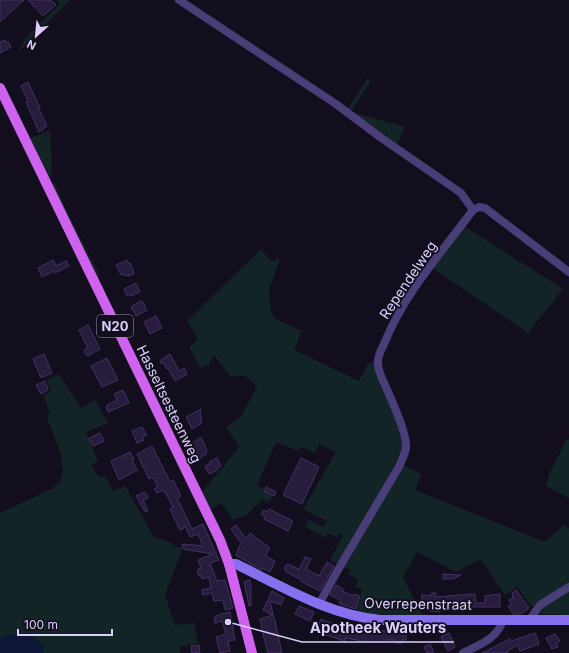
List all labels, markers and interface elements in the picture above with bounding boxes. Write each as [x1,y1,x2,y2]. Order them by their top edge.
north arrow [16,16,56,56]
text: N [25,37,38,53]
street label: Rependelweg [375,238,440,322]
road number: N20 [97,315,133,337]
street label: Hasseltsesteenweg [133,342,205,466]
street label: Overrepenstraat [364,594,472,613]
scale bar [18,611,112,637]
callout: Apotheek Wauters [302,615,454,642]
text: 100 m [24,617,58,632]
text: Apotheek Wauters [310,618,446,637]

